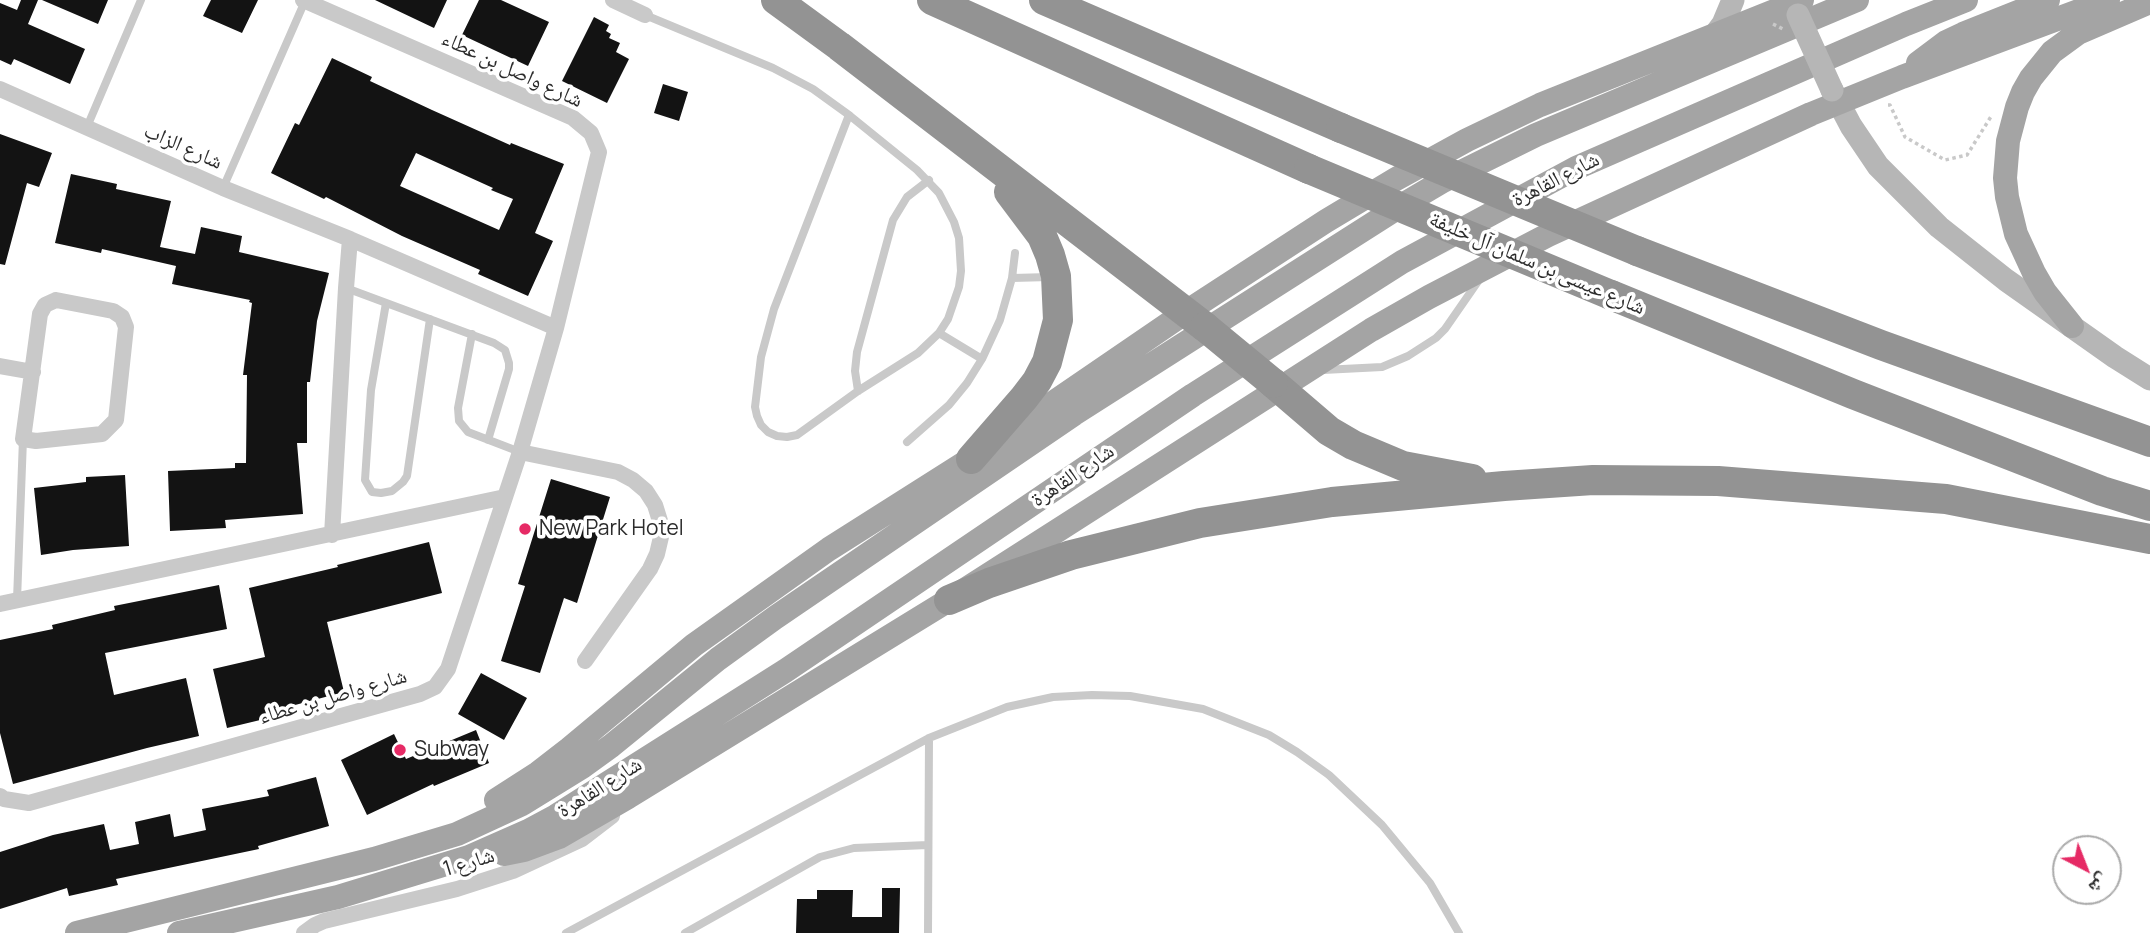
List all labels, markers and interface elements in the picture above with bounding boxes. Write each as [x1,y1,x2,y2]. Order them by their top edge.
street label: شارع واصل بن عطاء [438,26,586,114]
street label: شارع الزاب [140,119,226,175]
street label: شارع القاهرة [1508,147,1604,213]
street label: شارع عيسى بن سلمان آل خليفة [1425,207,1649,321]
street label: شارع القاهرة [1027,439,1119,513]
place label: New Park Hotel [539,516,684,542]
marker: New Park Hotel [517,521,533,537]
street label: شارع واصل بن عطاء [256,664,410,730]
place label: Subway [414,737,489,763]
marker: Subway [392,742,408,758]
street label: شارع القاهرة [553,752,647,824]
north arrow [2052,835,2122,905]
street label: شارع 1 [440,843,498,883]
text: ش [2084,868,2116,901]

